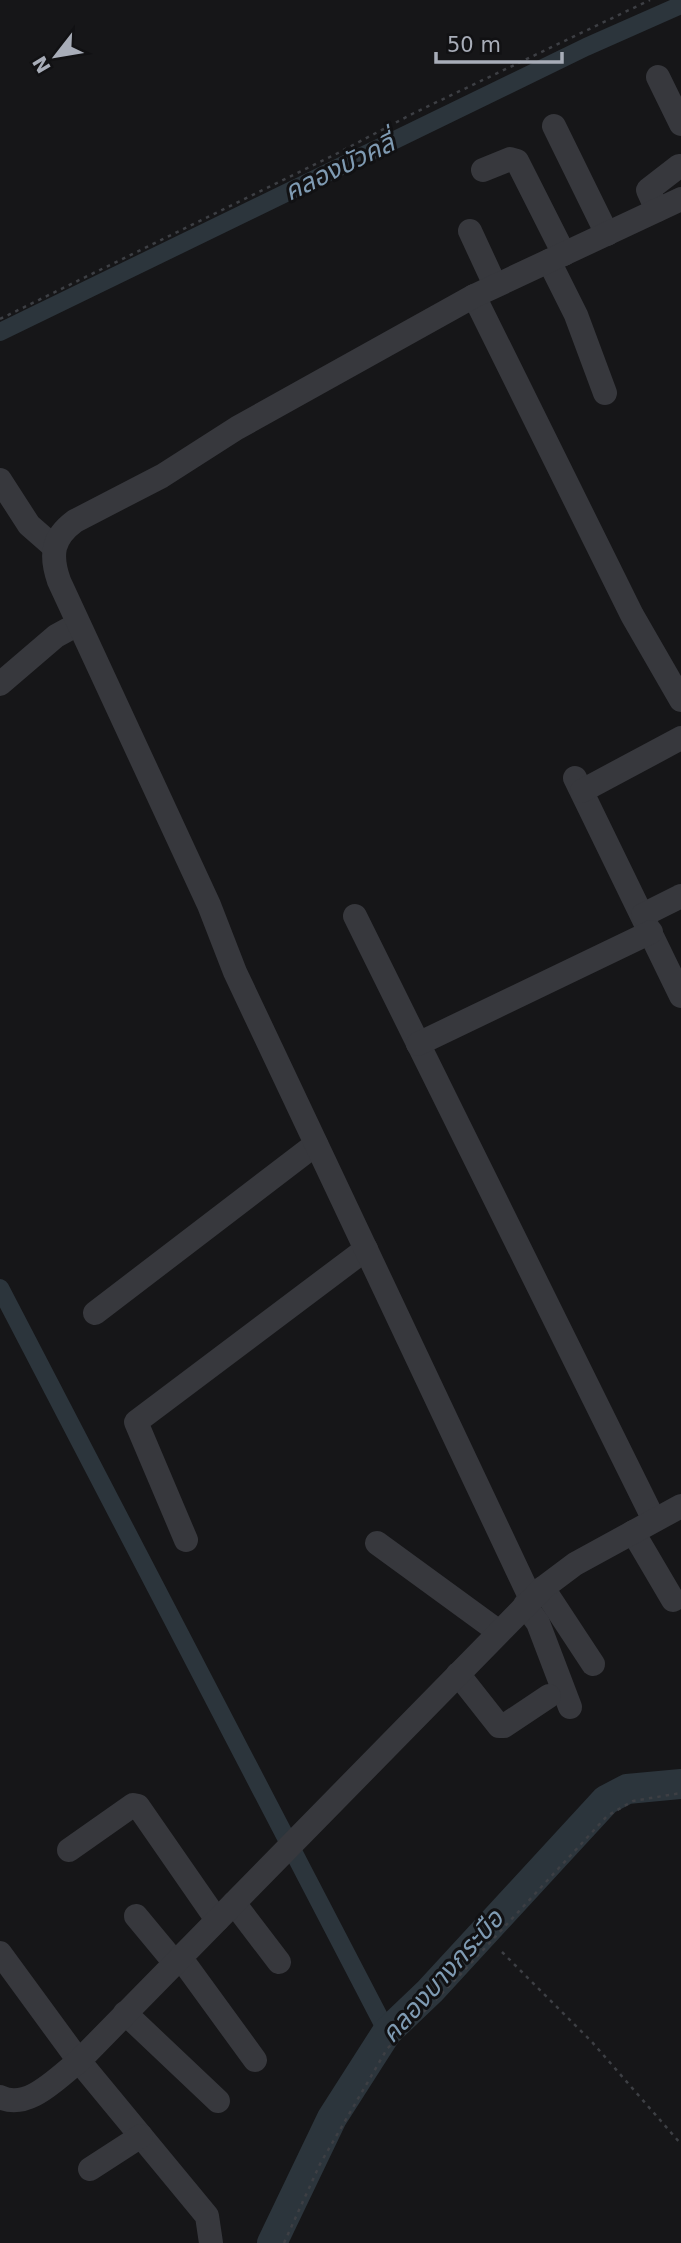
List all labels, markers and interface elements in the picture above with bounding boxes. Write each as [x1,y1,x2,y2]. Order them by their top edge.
north arrow [21,21,91,91]
scale bar [436,21,562,65]
text: 50 m [447,33,501,57]
text: N [28,52,55,77]
water label: คลองบัวคลี่ [278,123,403,207]
water label: คลองบางกระบือ [375,1903,510,2048]

